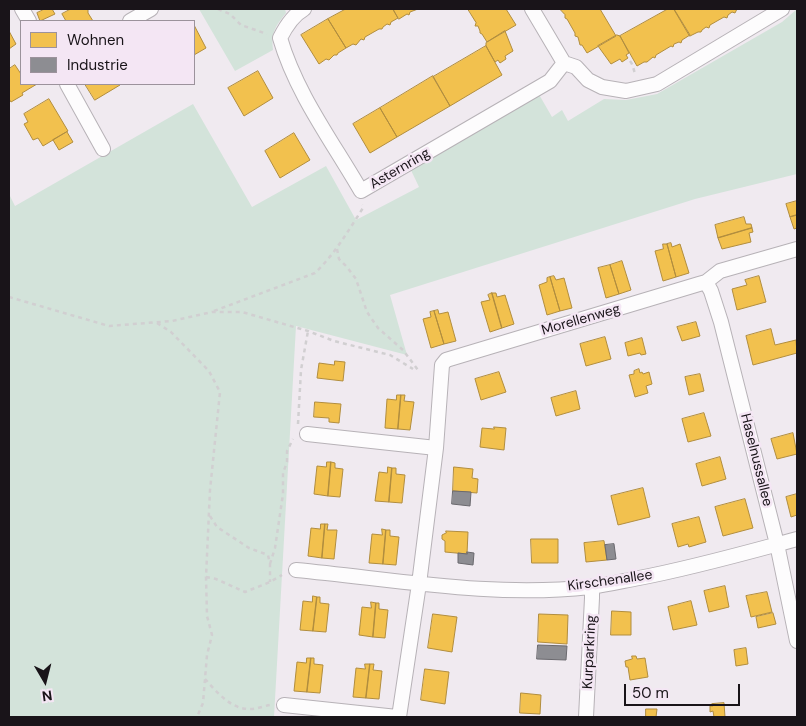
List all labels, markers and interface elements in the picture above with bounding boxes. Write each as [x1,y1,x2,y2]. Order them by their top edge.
legend [20,20,195,85]
text: Wohnen [67,30,124,50]
text: Industrie [67,55,128,75]
street label: Asternring [367,145,433,193]
street label: Morellenweg [540,301,622,339]
street label: Haselnussallee [736,412,776,508]
street label: Kirschenallee [566,567,654,595]
street label: Kurparkring [580,615,600,689]
north arrow [20,656,70,706]
scale bar [626,674,742,706]
text: 50 m [632,683,669,703]
text: N [41,686,53,705]

